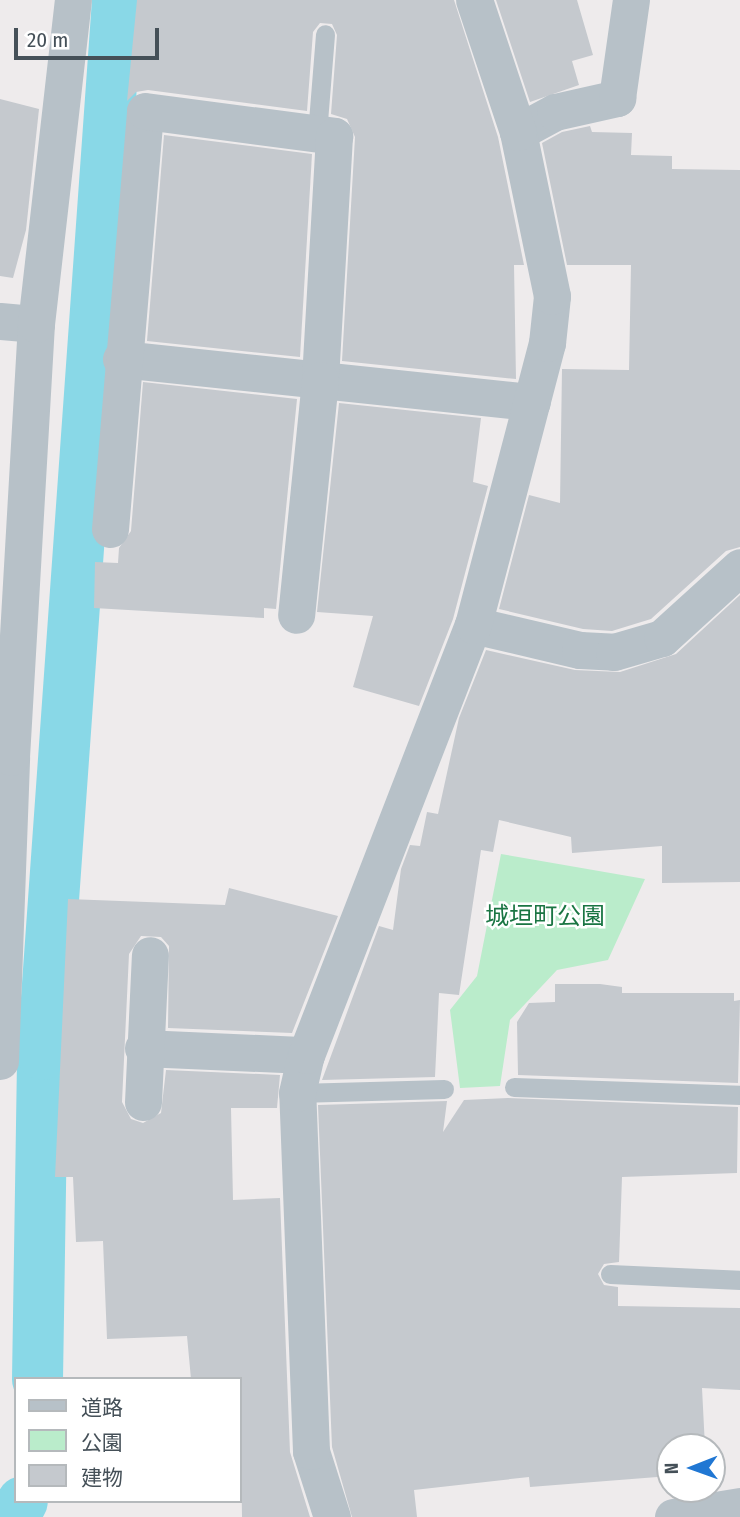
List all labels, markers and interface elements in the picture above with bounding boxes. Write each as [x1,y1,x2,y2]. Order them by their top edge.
scale bar [18,14,163,58]
text: 20 m [27,27,68,53]
park label: 城垣町公園 [485,903,605,931]
legend [14,1377,242,1503]
text: 道路 [81,1395,123,1421]
text: 公園 [81,1430,123,1456]
north arrow [656,1433,726,1503]
text: N [660,1462,683,1474]
text: 建物 [81,1465,123,1491]

